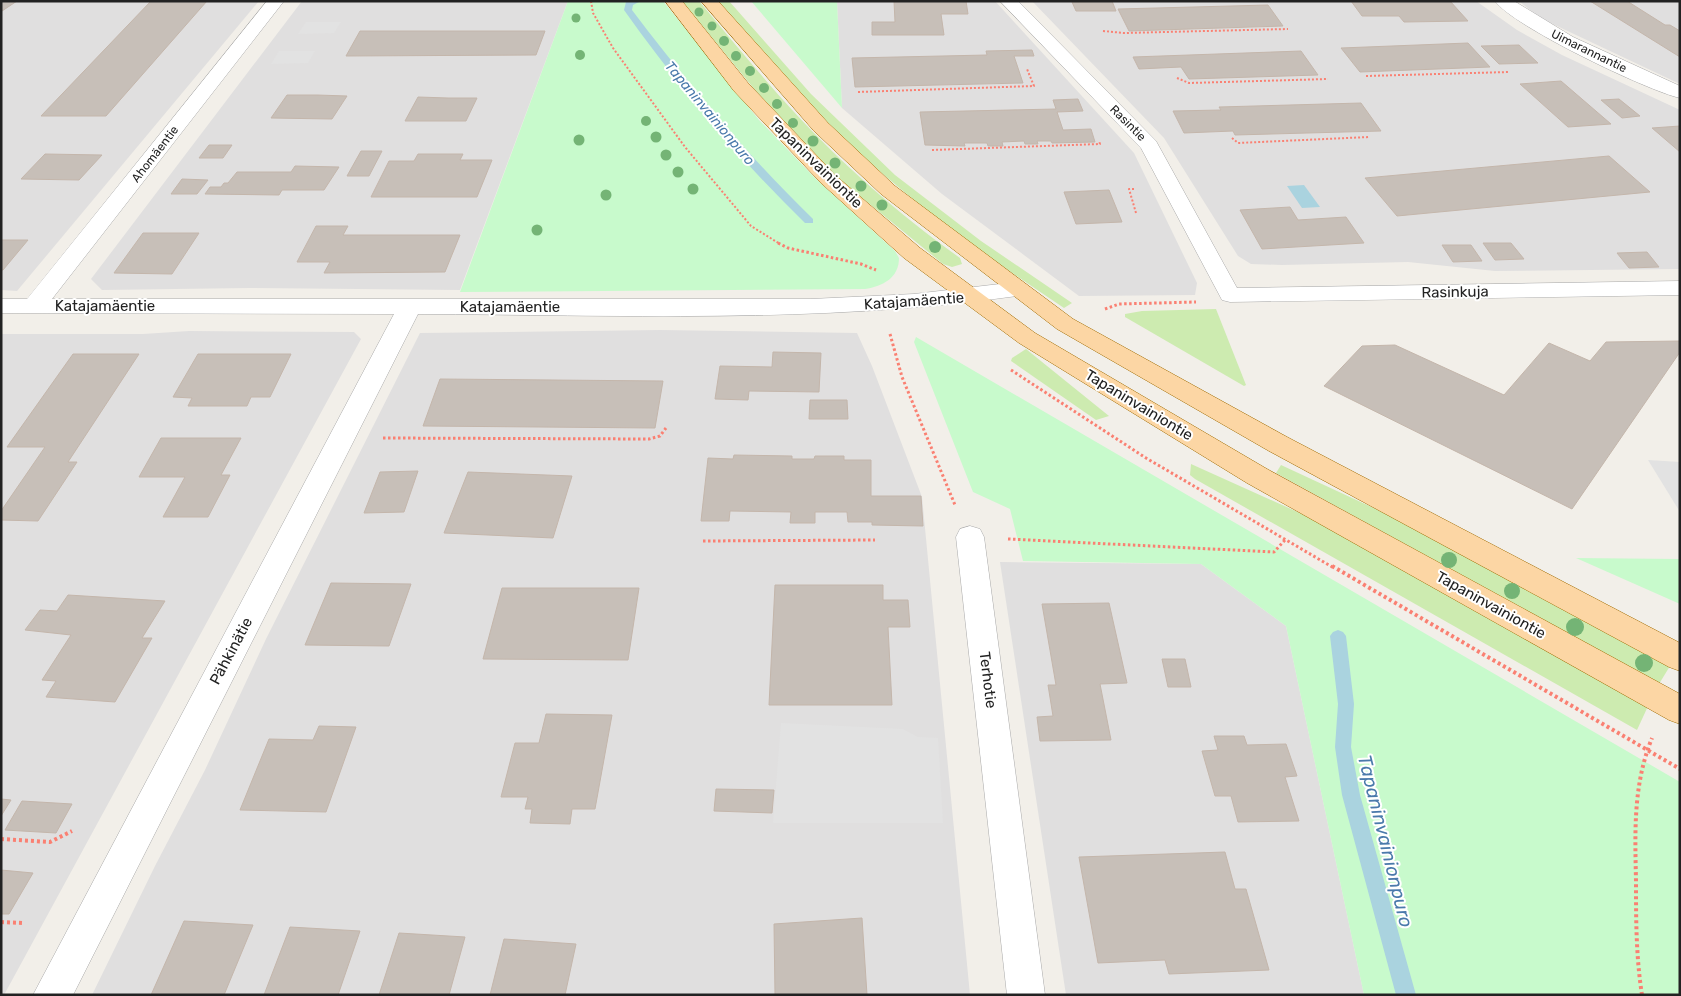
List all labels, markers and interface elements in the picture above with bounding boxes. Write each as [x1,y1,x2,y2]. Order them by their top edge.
street label: Uimarannantie [1549,27,1629,75]
water label: Tapaninvainionpuro [661,58,758,169]
street label: Rasintie [1107,102,1149,144]
street label: Tapaninvainiontie [766,114,866,212]
street label: Ahomäentie [129,123,182,185]
street label: Rasinkuja [1421,282,1489,302]
street label: Katajamäentie [863,289,965,313]
street label: Katajamäentie [55,297,155,315]
street label: Katajamäentie [460,298,560,316]
street label: Tapaninvainiontie [1082,366,1196,444]
street label: Tapaninvainiontie [1433,567,1549,643]
street label: Pähkinätie [206,614,256,688]
street label: Terhotie [976,651,1000,709]
water label: Tapaninvainionpuro [1353,752,1418,930]

